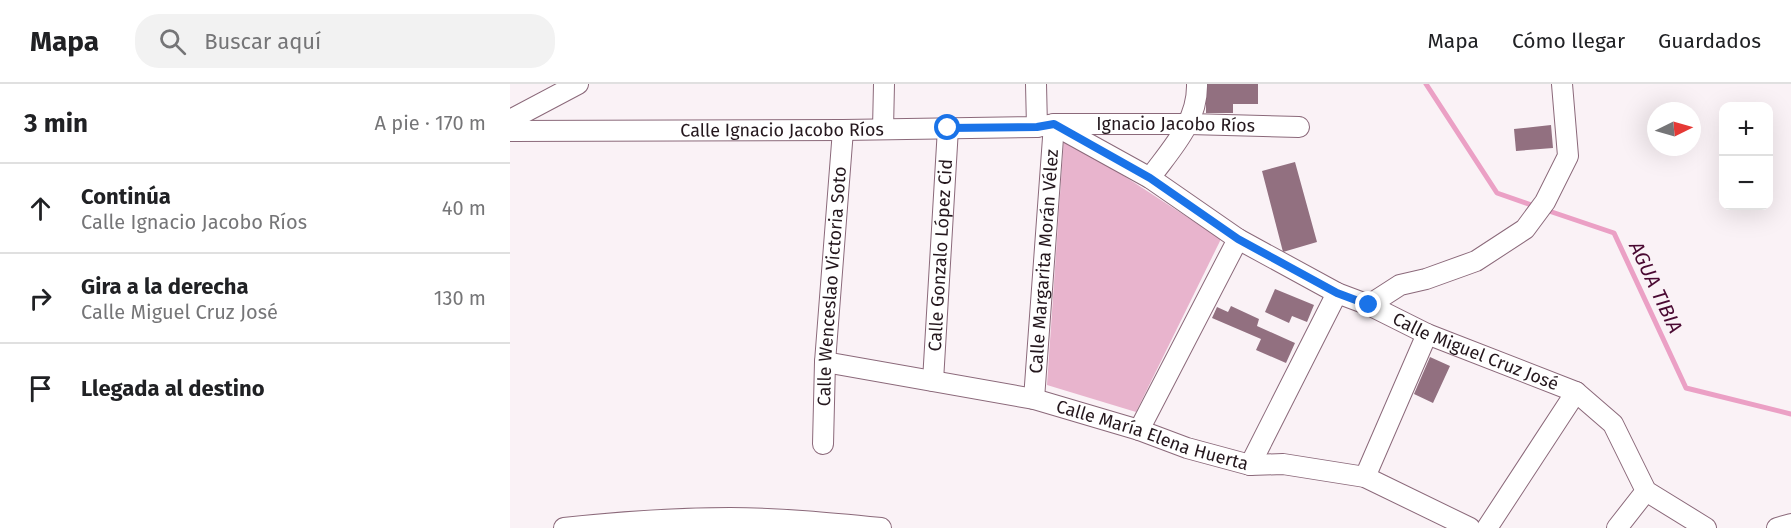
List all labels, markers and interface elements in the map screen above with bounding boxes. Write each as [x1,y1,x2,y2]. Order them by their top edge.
search box [135,14,555,68]
text: Mapa [30,25,99,58]
icon: search [156,25,189,58]
text: Buscar aquí [204,28,321,55]
text: Mapa [1427,28,1479,54]
text: Cómo llegar [1512,28,1625,54]
text: Guardados [1658,28,1761,54]
north arrow [1647,102,1701,156]
map controls [1719,102,1773,210]
button: + [1719,102,1773,156]
text: 3 min [24,108,88,139]
text: A pie · 170 m [375,111,486,135]
street label: Ignacio Jacobo Ríos [1096,113,1255,137]
route start [934,114,960,140]
street label: Calle Ignacio Jacobo Ríos [680,118,884,141]
street label: Calle Margarita Morán Vélez [1025,148,1063,374]
button: − [1719,156,1773,210]
street label: Calle Gonzalo López Cid [924,158,957,352]
street label: Calle Wenceslao Victoria Soto [813,165,851,407]
text: Continúa [81,183,171,210]
icon: ahead [24,192,57,225]
text: 40 m [442,196,486,220]
text: Calle Ignacio Jacobo Ríos [81,210,307,234]
water label: AGUA TIBIA [1624,236,1688,337]
text: Gira a la derecha [81,273,249,300]
icon: right [24,282,57,315]
text: 130 m [434,286,486,310]
route end [1355,291,1381,317]
text: Calle Miguel Cruz José [81,300,278,324]
street label: Calle Miguel Cruz José [1389,308,1562,395]
icon: arrive [24,372,57,405]
text: Llegada al destino [81,375,265,402]
street label: Calle María Elena Huerta [1053,395,1251,475]

